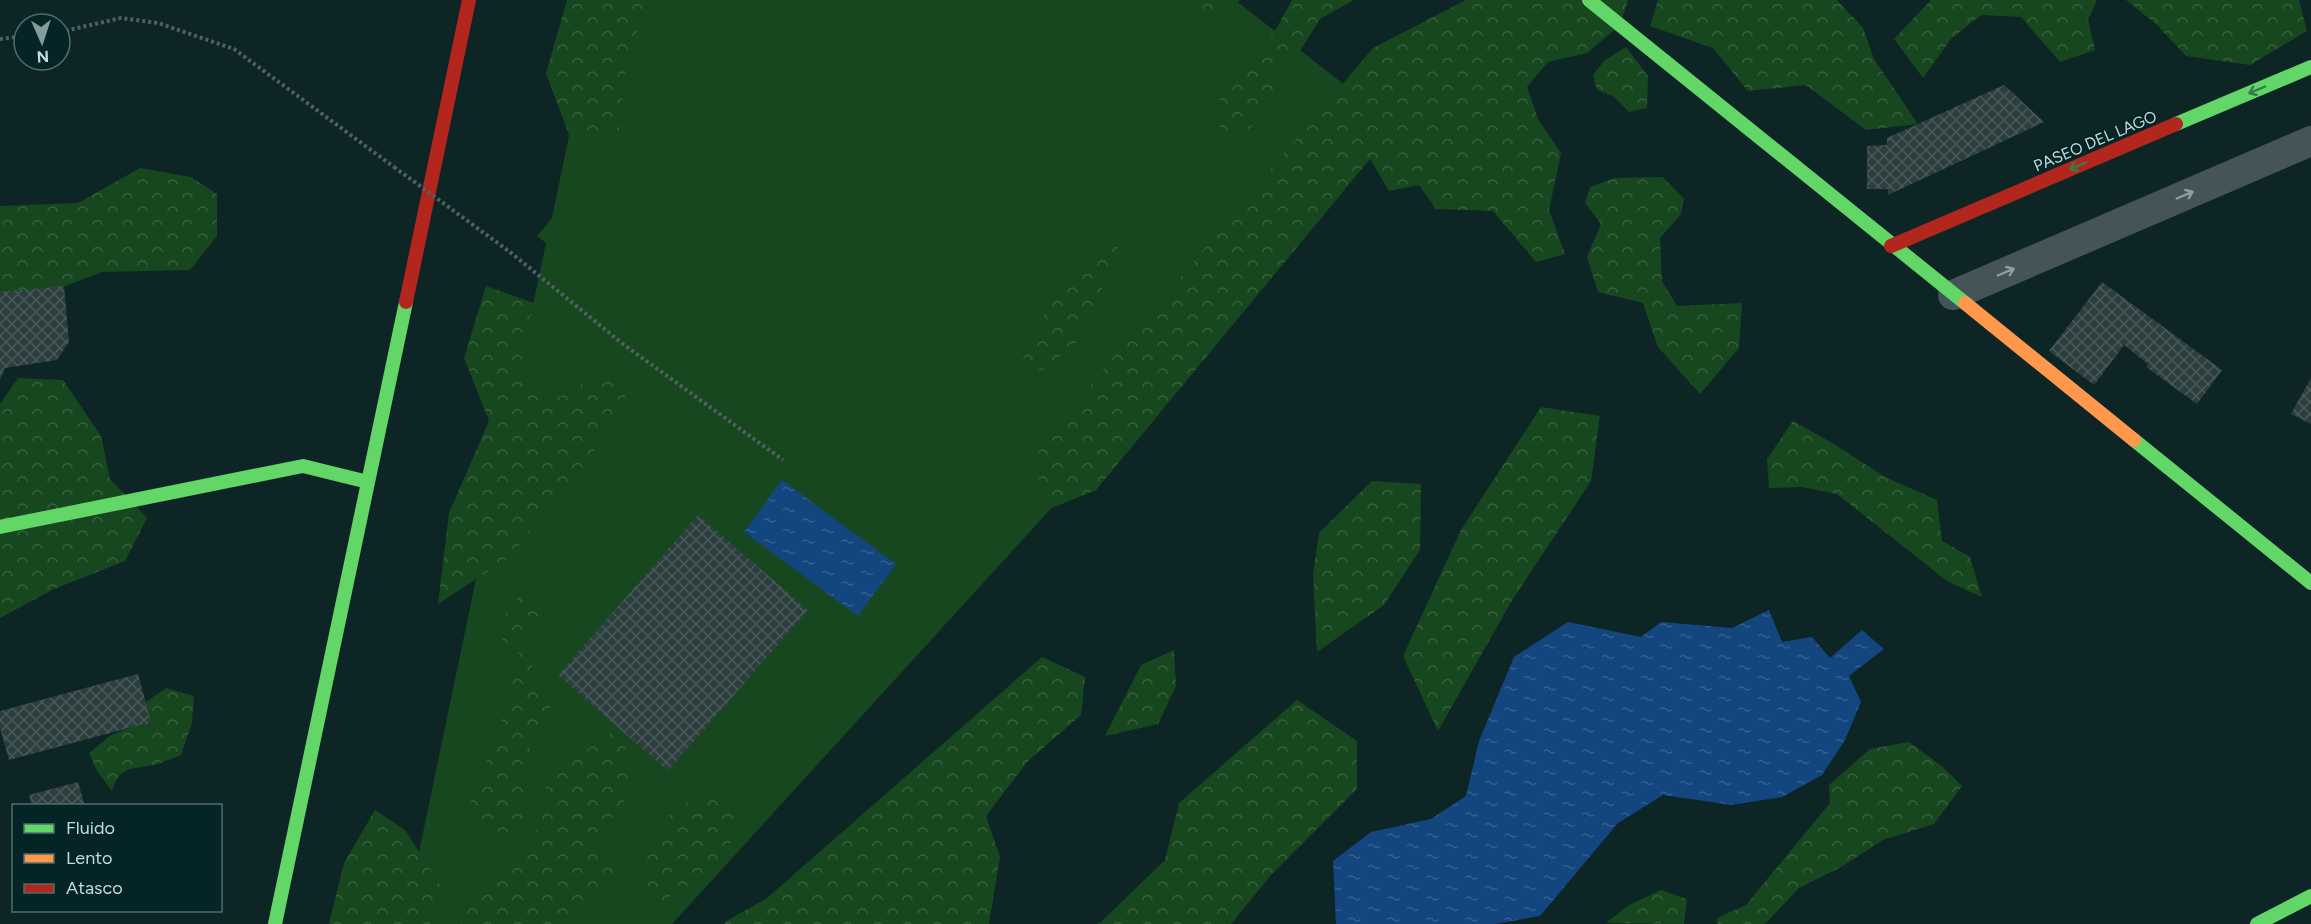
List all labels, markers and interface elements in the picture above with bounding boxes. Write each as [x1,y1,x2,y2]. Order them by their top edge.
north arrow [12,12,72,72]
text: N [36,47,49,66]
one-way arrow [2249,84,2267,96]
street label: PASEO DEL LAGO [2031,106,2159,176]
one-way arrow [2069,161,2088,172]
one-way arrow [2176,189,2194,200]
one-way arrow [1997,266,2015,277]
legend [12,804,222,912]
text: Fluido [66,817,115,839]
text: Lento [66,847,112,869]
text: Atasco [66,877,123,899]

